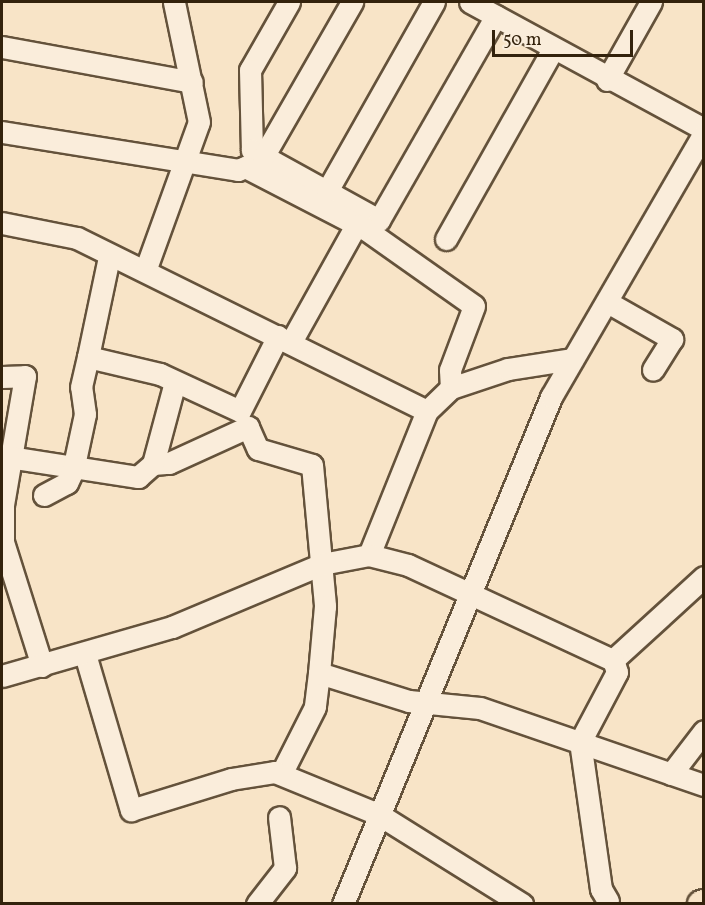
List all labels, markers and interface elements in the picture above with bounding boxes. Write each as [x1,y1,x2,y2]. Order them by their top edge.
scale bar [495,18,636,56]
text: 50 m [503,28,542,53]

